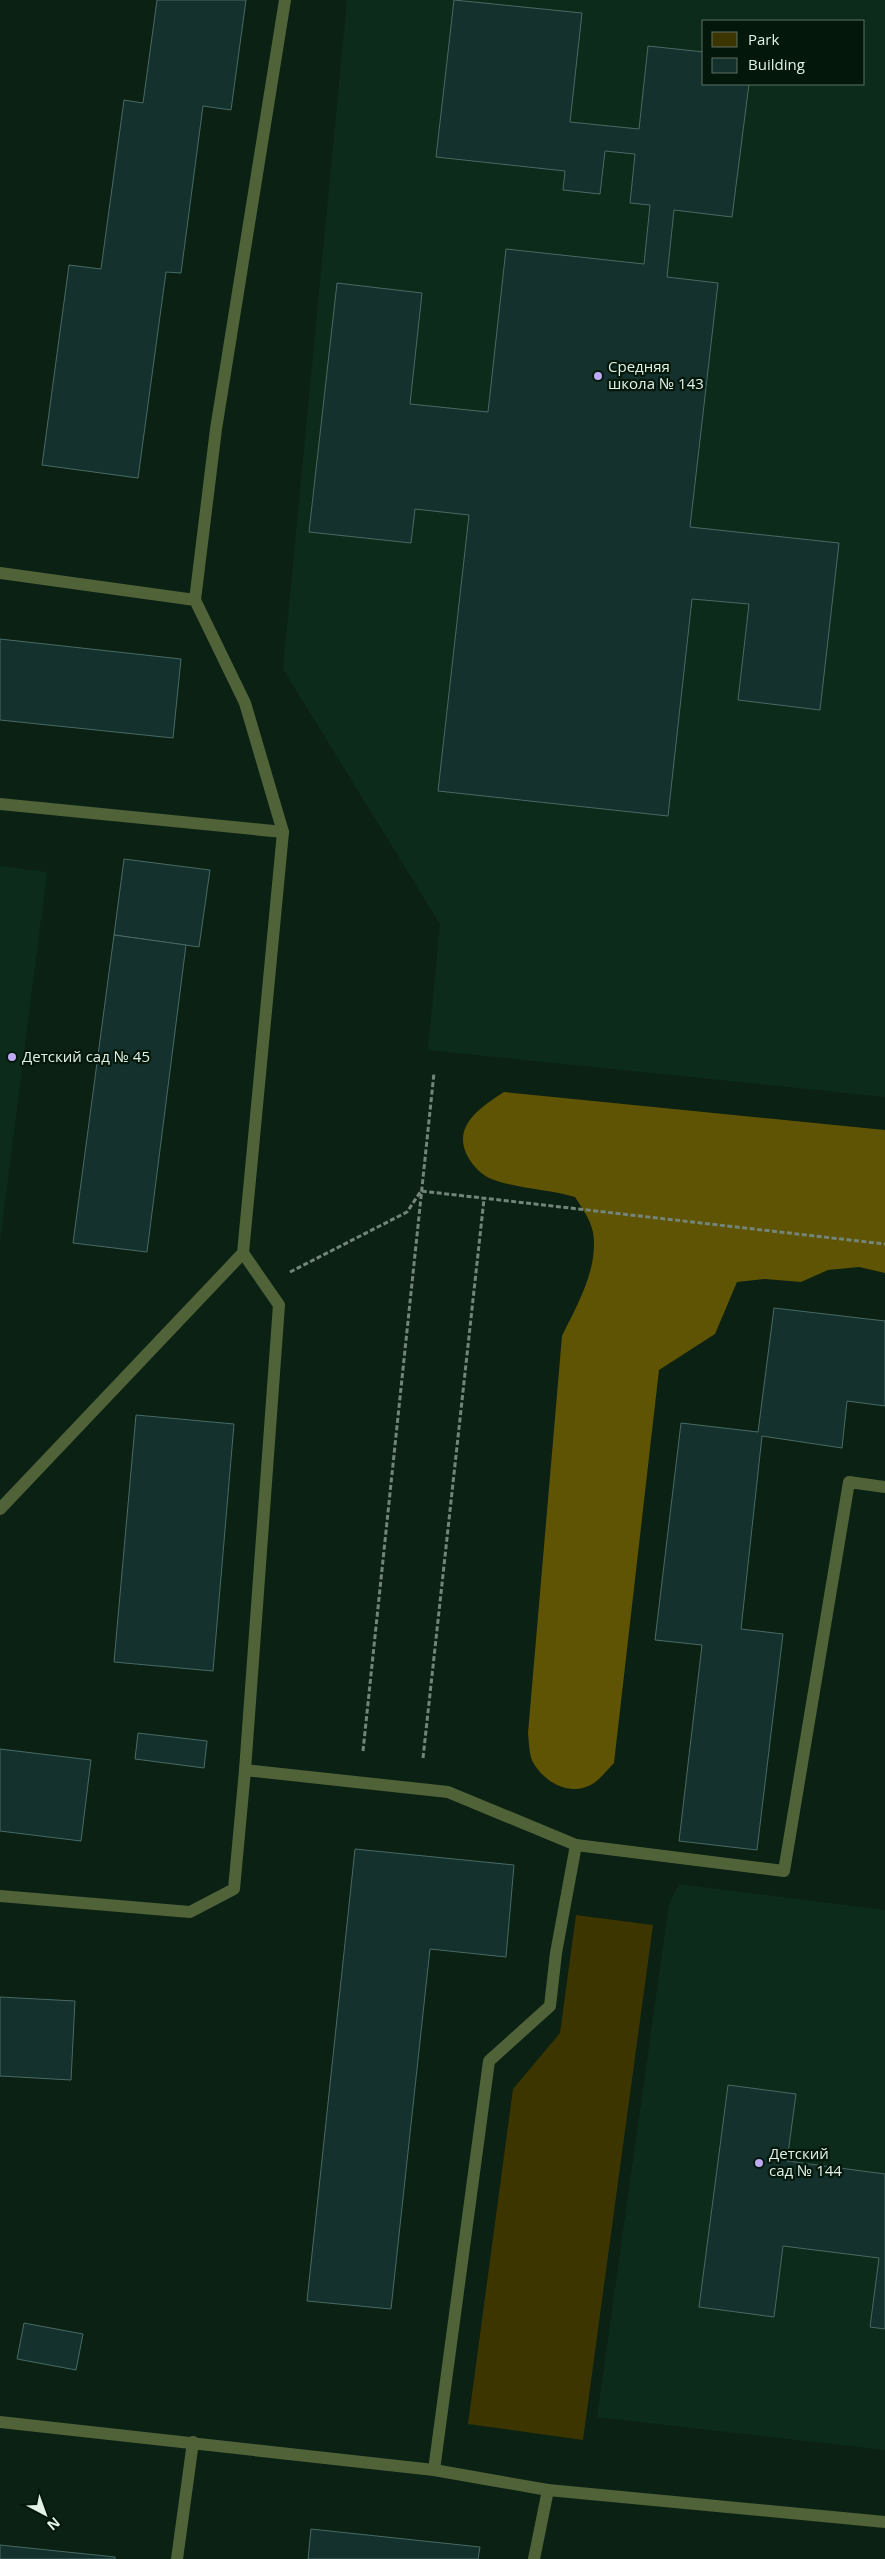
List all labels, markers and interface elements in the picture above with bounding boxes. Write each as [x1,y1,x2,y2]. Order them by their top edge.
legend [702,20,865,85]
text: Park [748,29,779,49]
text: Building [748,54,805,74]
place label: Средняя школа № 143 [608,356,704,393]
marker: Средняя школа № 143 [592,370,604,382]
place label: Детский сад № 45 [22,1046,150,1066]
marker: Детский сад № 45 [6,1051,18,1063]
place label: Детский сад № 144 [769,2143,842,2180]
marker: Детский сад № 144 [753,2157,765,2169]
north arrow [20,2489,70,2539]
text: N [43,2513,64,2535]

